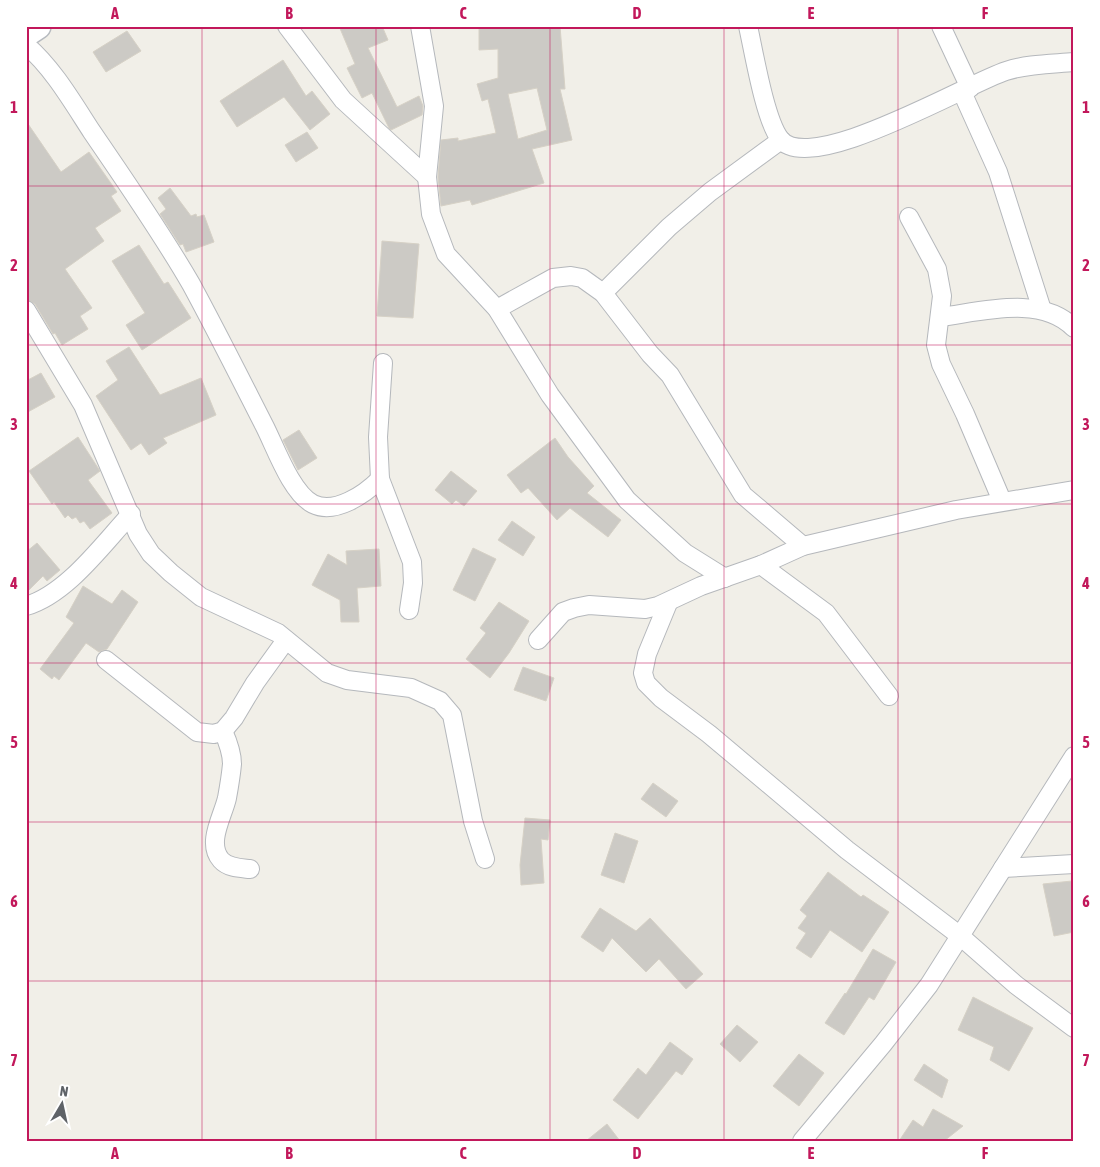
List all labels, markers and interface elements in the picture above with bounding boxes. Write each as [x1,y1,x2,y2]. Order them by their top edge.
text: A [110,4,119,22]
text: B [285,4,293,22]
text: C [459,4,467,22]
text: D [633,4,642,22]
text: E [808,4,815,22]
text: F [982,4,989,22]
text: 1 [10,98,18,116]
text: 1 [1082,98,1090,116]
text: 2 [10,256,18,274]
text: 2 [1082,256,1090,274]
text: 3 [10,415,18,433]
text: 3 [1082,415,1090,433]
text: 4 [9,574,18,592]
text: 4 [1081,574,1090,592]
text: 5 [10,733,18,751]
text: 5 [1082,733,1090,751]
text: 6 [10,892,18,910]
text: 6 [1082,892,1090,910]
text: 7 [10,1051,18,1069]
text: 7 [1082,1051,1090,1069]
north arrow [38,1080,88,1130]
text: N [59,1083,69,1100]
text: A [110,1144,119,1162]
text: B [285,1144,293,1162]
text: C [459,1144,467,1162]
text: D [633,1144,642,1162]
text: E [808,1144,815,1162]
text: F [982,1144,989,1162]

